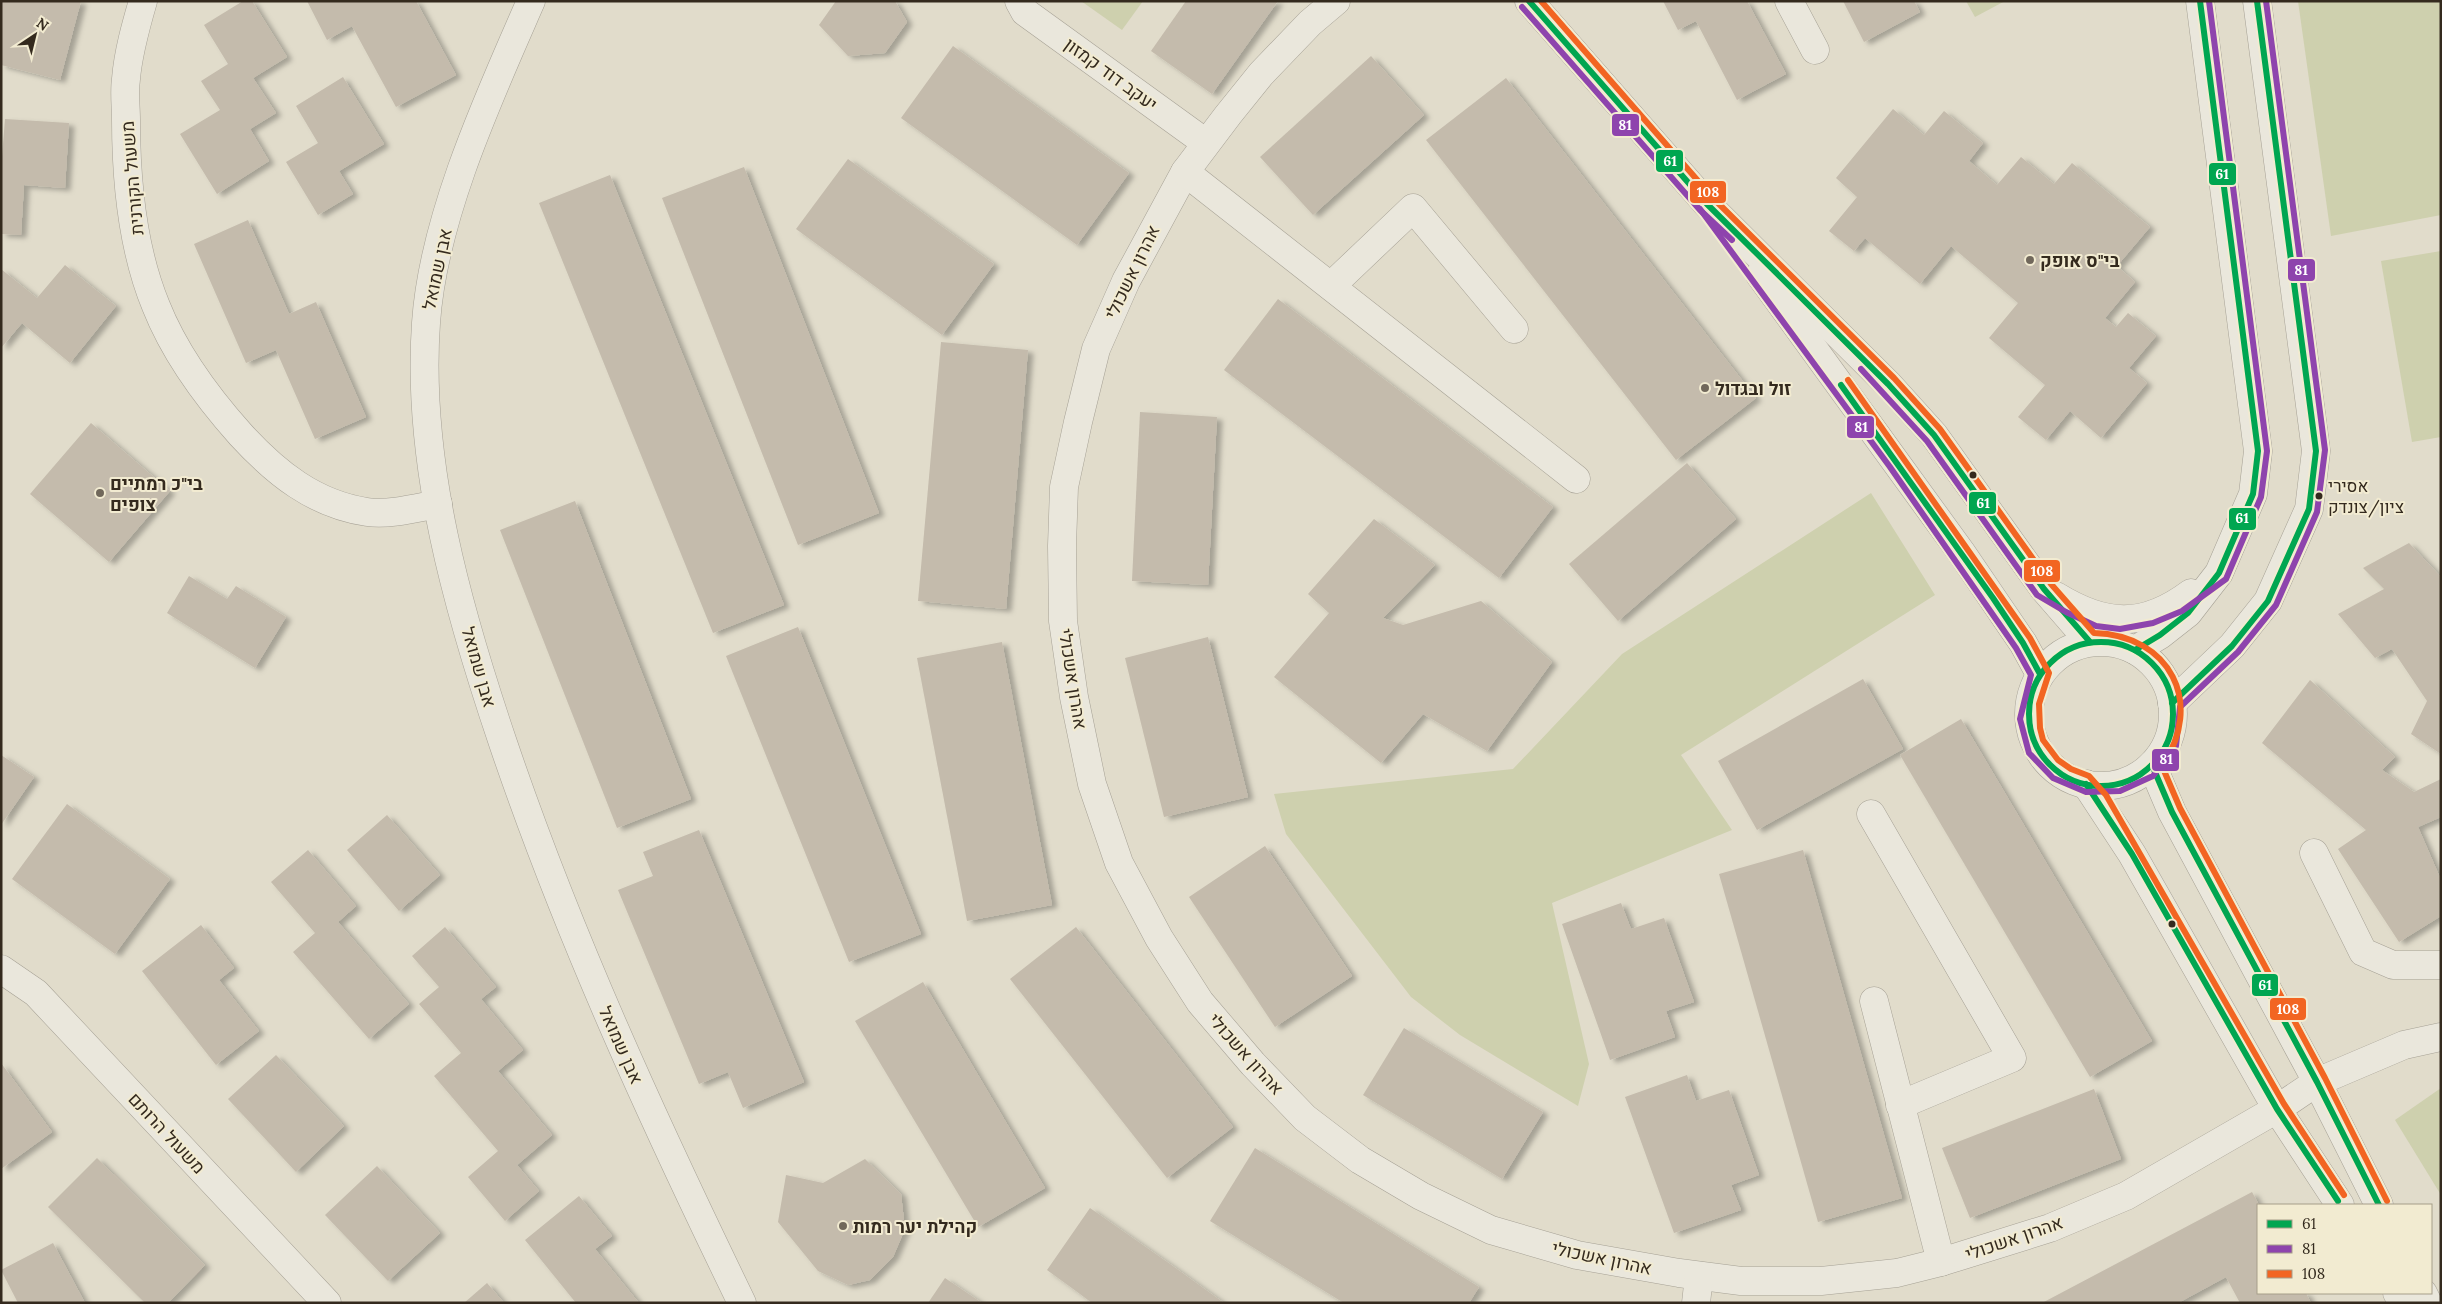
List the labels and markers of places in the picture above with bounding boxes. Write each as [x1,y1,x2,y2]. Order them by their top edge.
place label: בי"ס אופק [2040,249,2120,272]
marker: בי"ס אופק [2024,254,2036,266]
place label: זול ובגדול [1715,377,1791,400]
marker: זול ובגדול [1699,382,1711,394]
unlabelled marker [1968,470,1978,480]
place label: בי"כ רמתיים צופים [110,472,203,516]
place label: אסירי ציון/צונדק [2328,475,2404,518]
marker: בי"כ רמתיים צופים [94,487,106,499]
marker: אסירי ציון/צונדק [2314,491,2324,501]
unlabelled marker [2167,919,2177,929]
place label: קהילת יער רמות [853,1215,977,1238]
marker: קהילת יער רמות [837,1220,849,1232]

